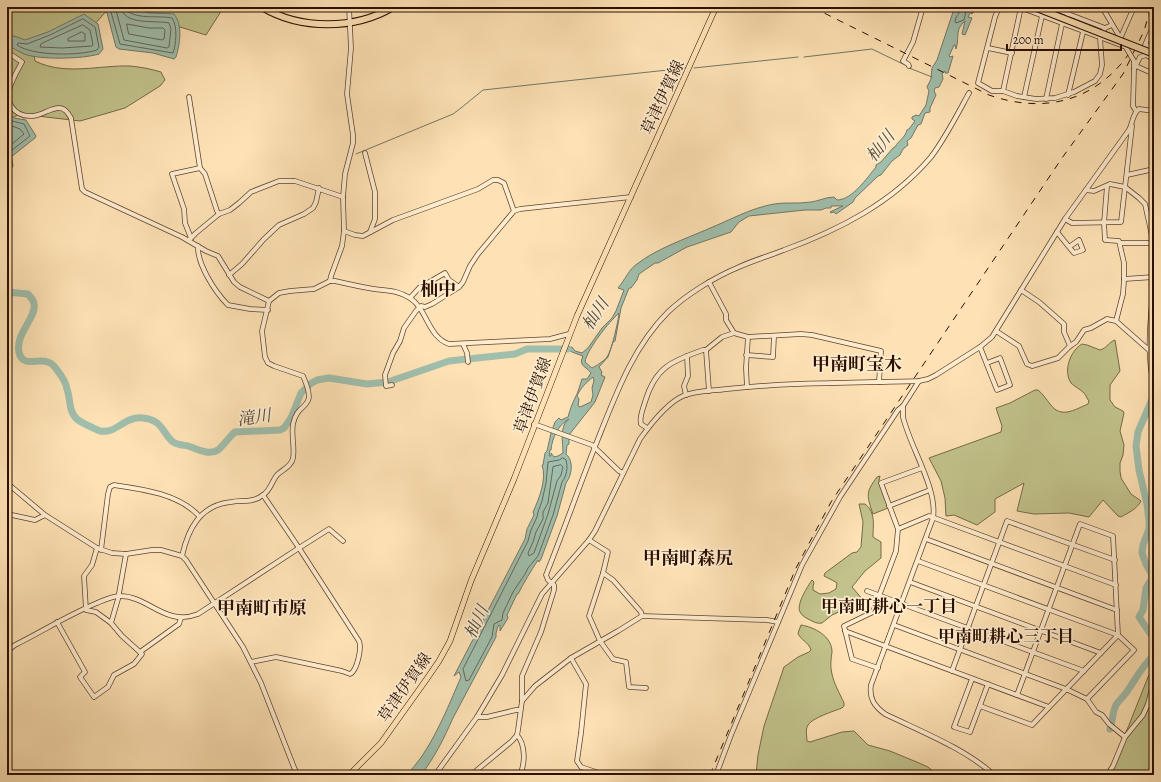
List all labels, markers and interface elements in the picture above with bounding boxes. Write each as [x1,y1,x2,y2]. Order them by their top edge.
scale bar [1007,26,1121,52]
text: 200 m [1013,32,1044,48]
street label: 草津伊賀線 [636,57,690,138]
water label: 杣川 [861,124,901,167]
district label: 杣中 [420,277,456,301]
water label: 杣川 [577,292,615,335]
district label: 甲南町宝木 [812,352,902,376]
street label: 草津伊賀線 [509,354,557,437]
water label: 滝川 [236,403,274,431]
district label: 甲南町森尻 [643,546,733,570]
district label: 甲南町耕心一丁目 [821,595,957,618]
district label: 甲南町市原 [217,596,307,620]
water label: 杣川 [459,600,495,642]
district label: 甲南町耕心三丁目 [938,625,1074,648]
street label: 草津伊賀線 [373,648,437,727]

